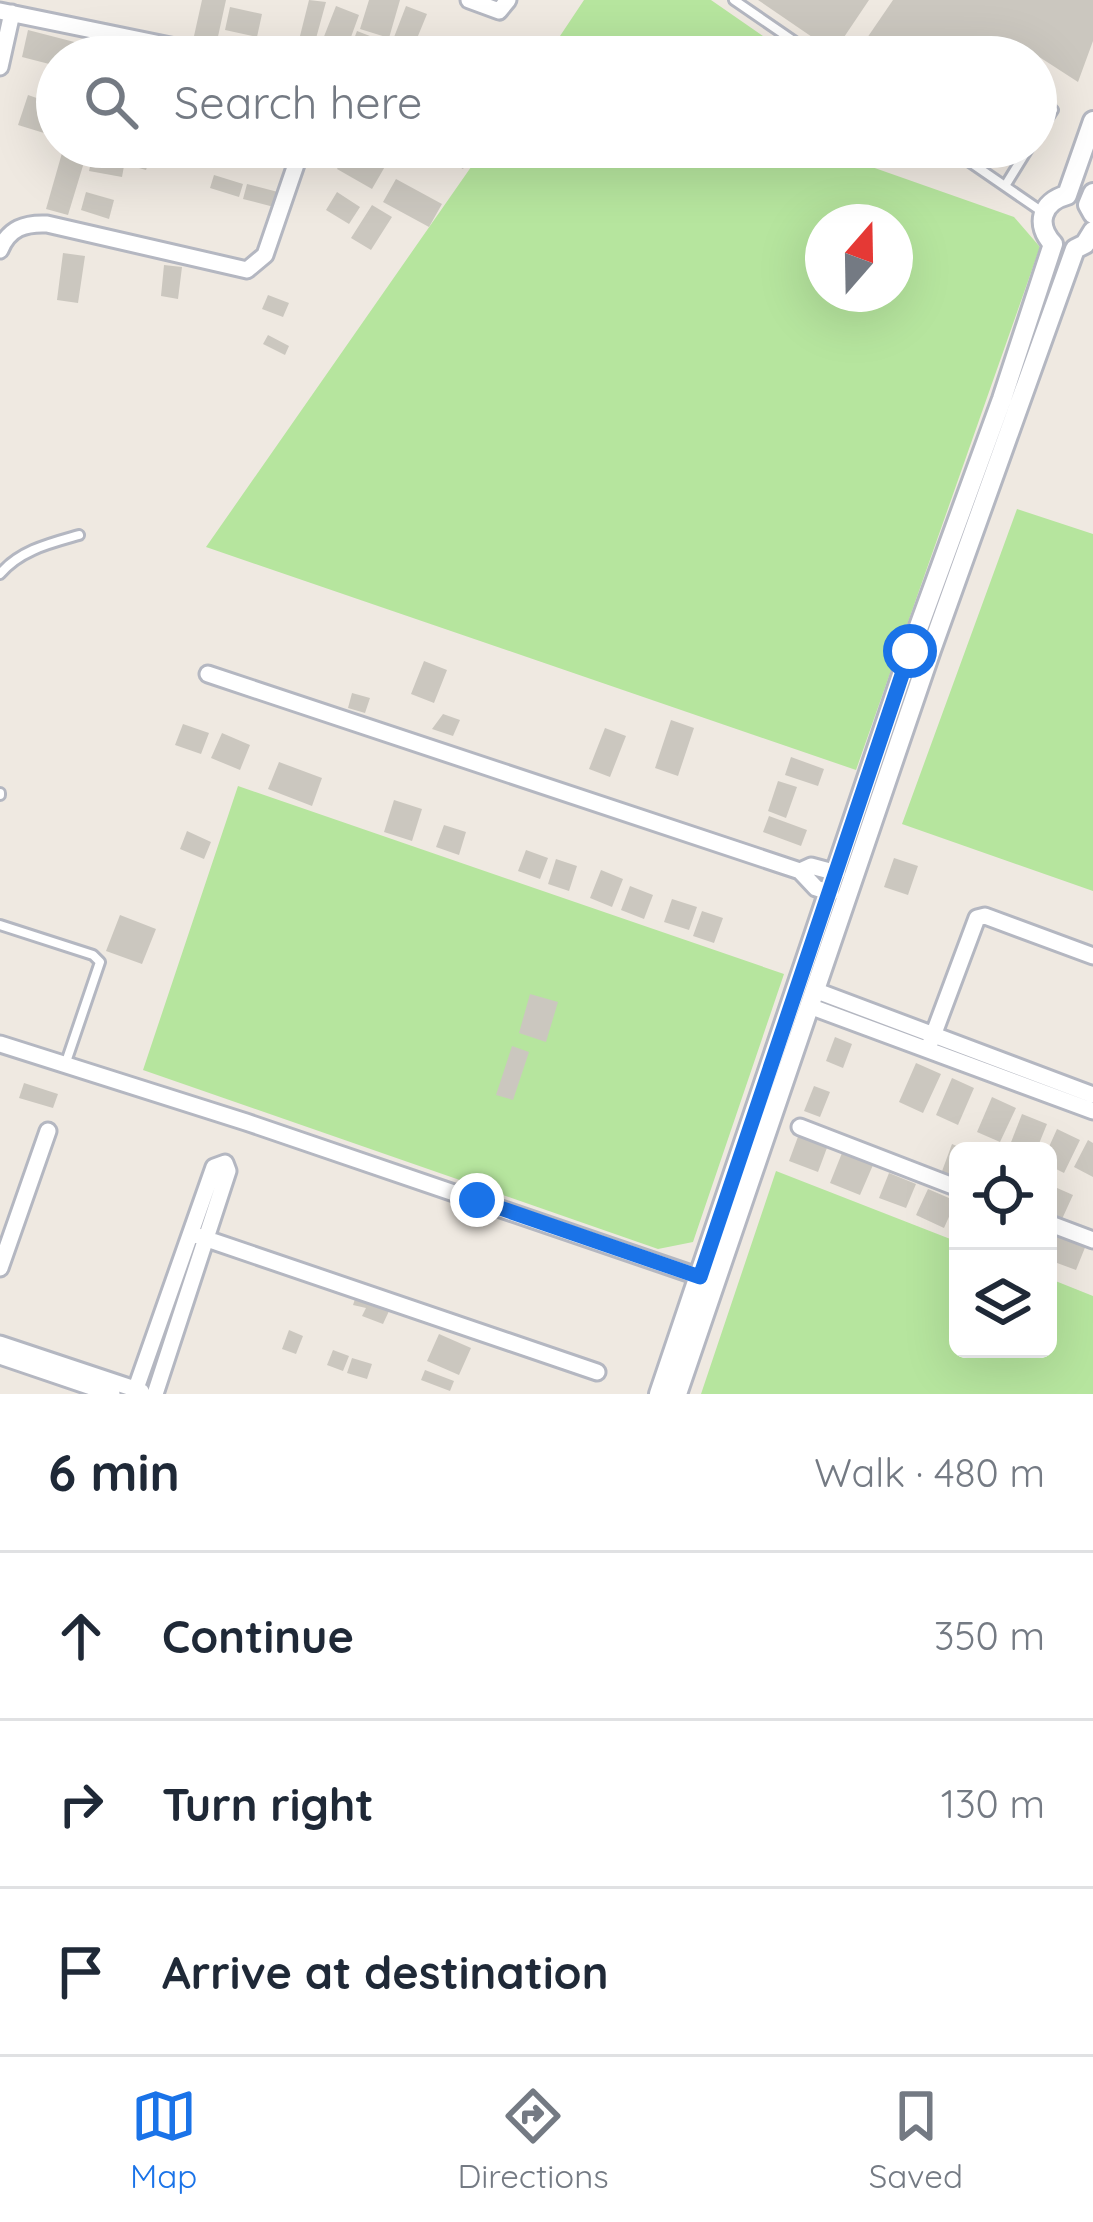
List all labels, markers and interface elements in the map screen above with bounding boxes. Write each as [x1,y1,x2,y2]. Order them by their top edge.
search box [36,36,1057,168]
icon: search [78,69,144,135]
text: Search here [174,74,422,130]
north arrow [805,204,913,312]
route start [883,624,937,678]
map controls [949,1142,1057,1358]
button: locate [949,1142,1057,1250]
route end [450,1173,504,1227]
button: layers [949,1250,1057,1358]
text: 6 min [48,1440,180,1504]
text: Walk · 480 m [814,1448,1045,1497]
icon: ahead [48,1603,114,1669]
text: Continue [162,1608,354,1664]
text: 350 m [934,1611,1045,1660]
icon: right [48,1771,114,1837]
text: Turn right [162,1776,374,1832]
text: 130 m [941,1779,1045,1828]
icon: arrive [48,1939,114,2005]
text: Arrive at destination [162,1944,608,2000]
tab: Map [130,2083,197,2196]
tab: Directions [457,2083,609,2196]
tab: Saved [869,2083,963,2196]

